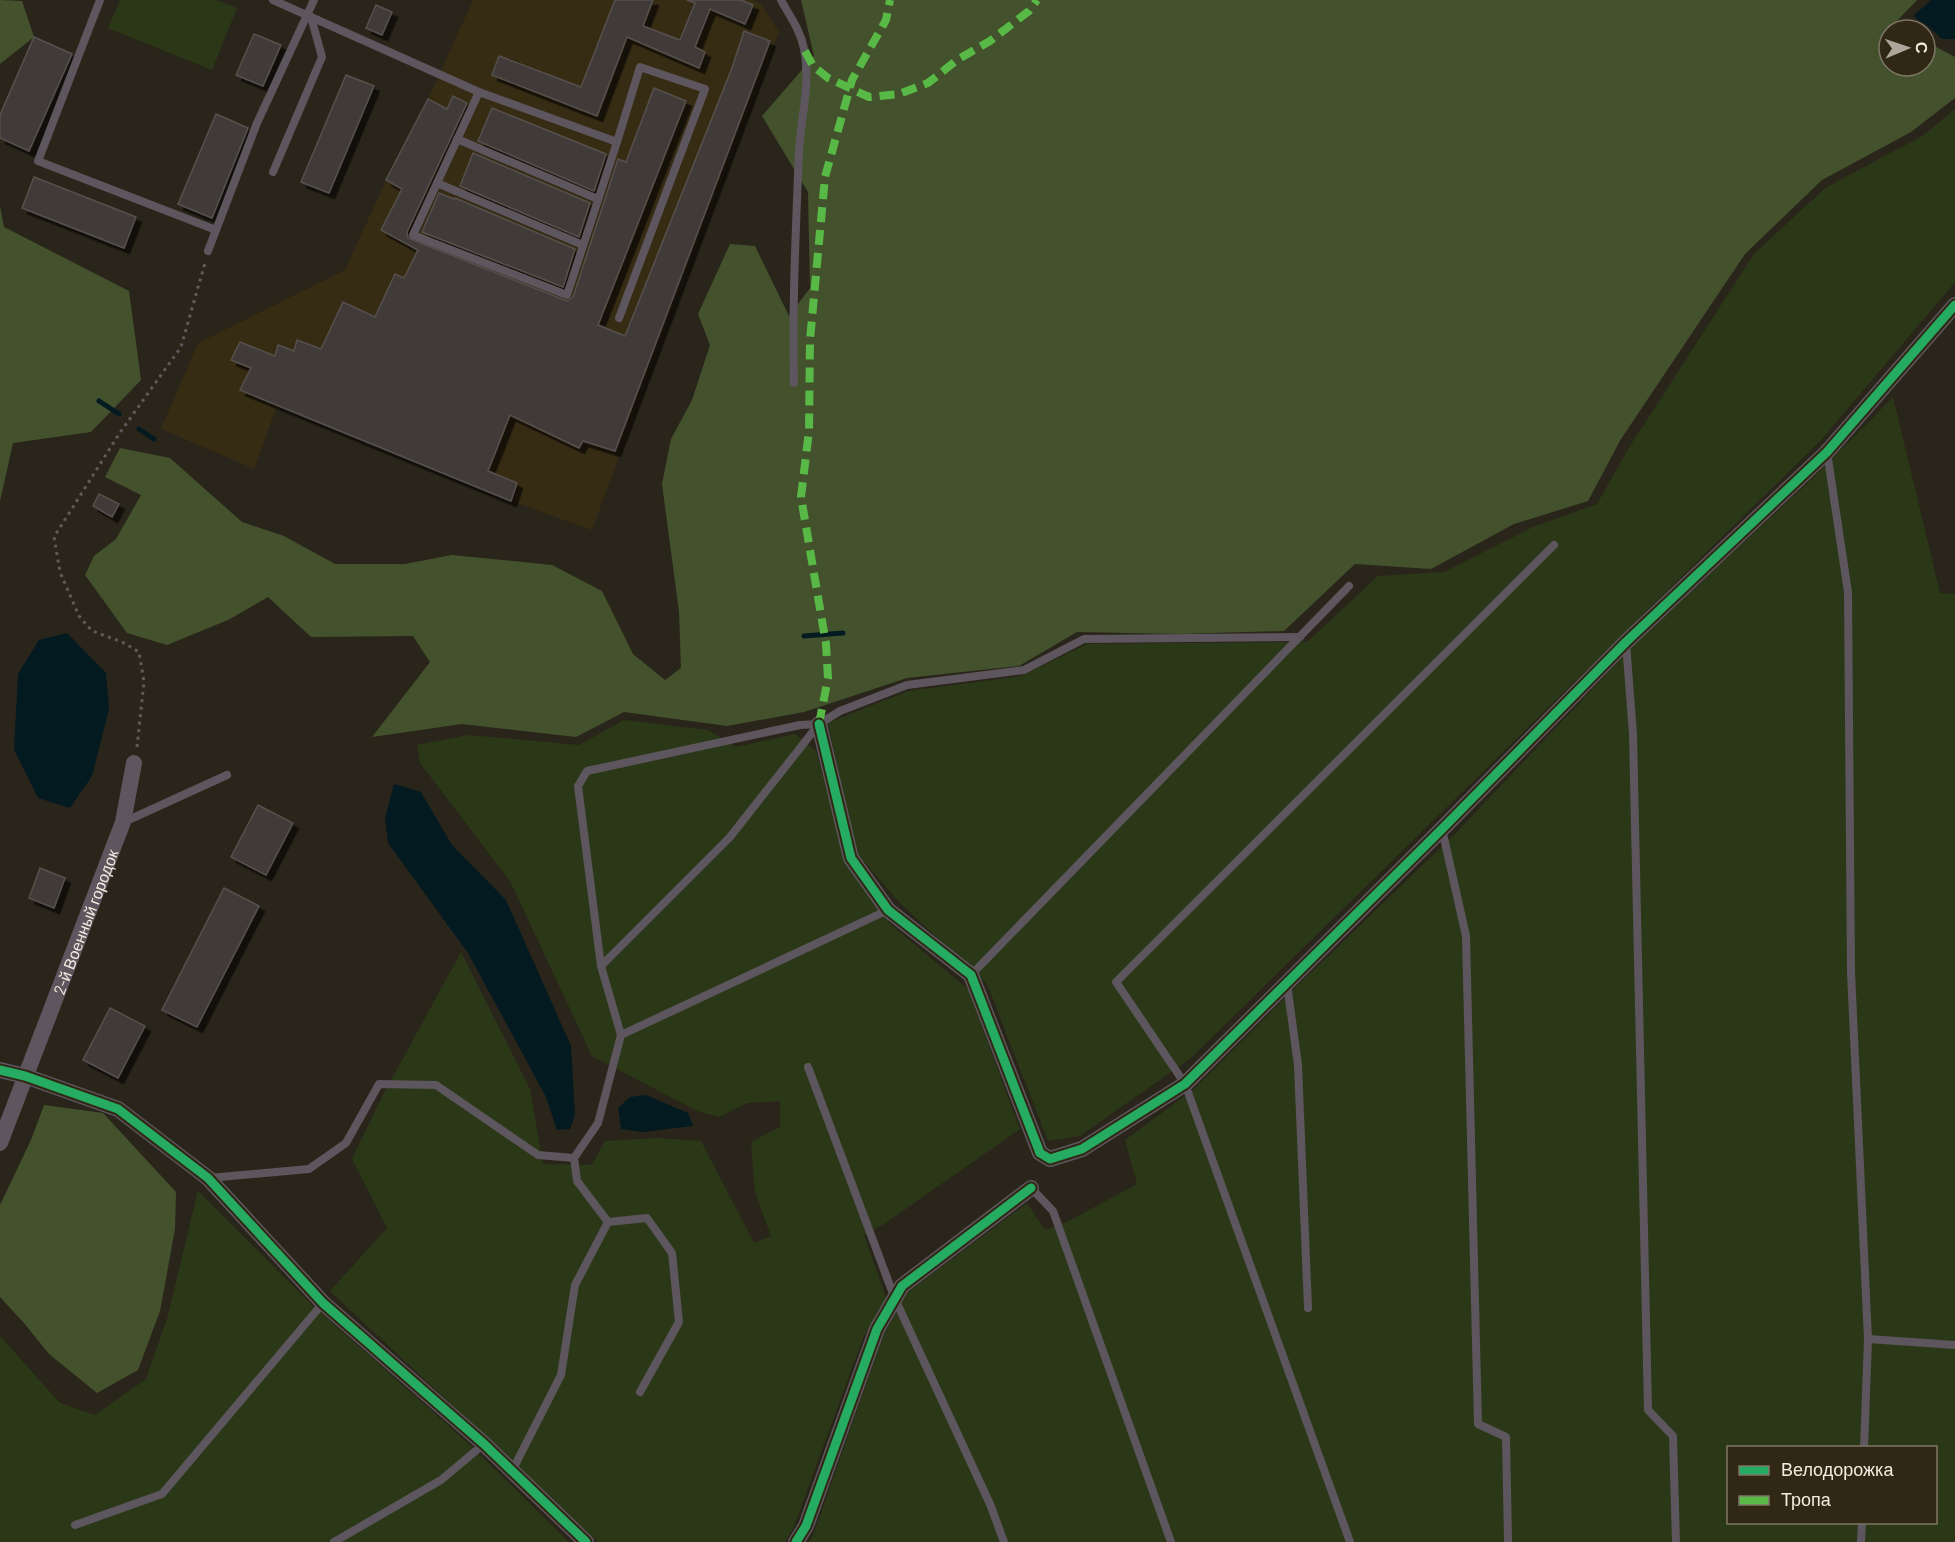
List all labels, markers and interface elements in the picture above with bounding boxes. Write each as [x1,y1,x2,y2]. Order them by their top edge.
north arrow [1877,18,1937,78]
text: С [1913,41,1932,54]
street label: 2-й Военный городок [48,845,122,997]
legend [1727,1446,1937,1524]
text: Велодорожка [1781,1458,1894,1480]
text: Тропа [1781,1488,1832,1510]

